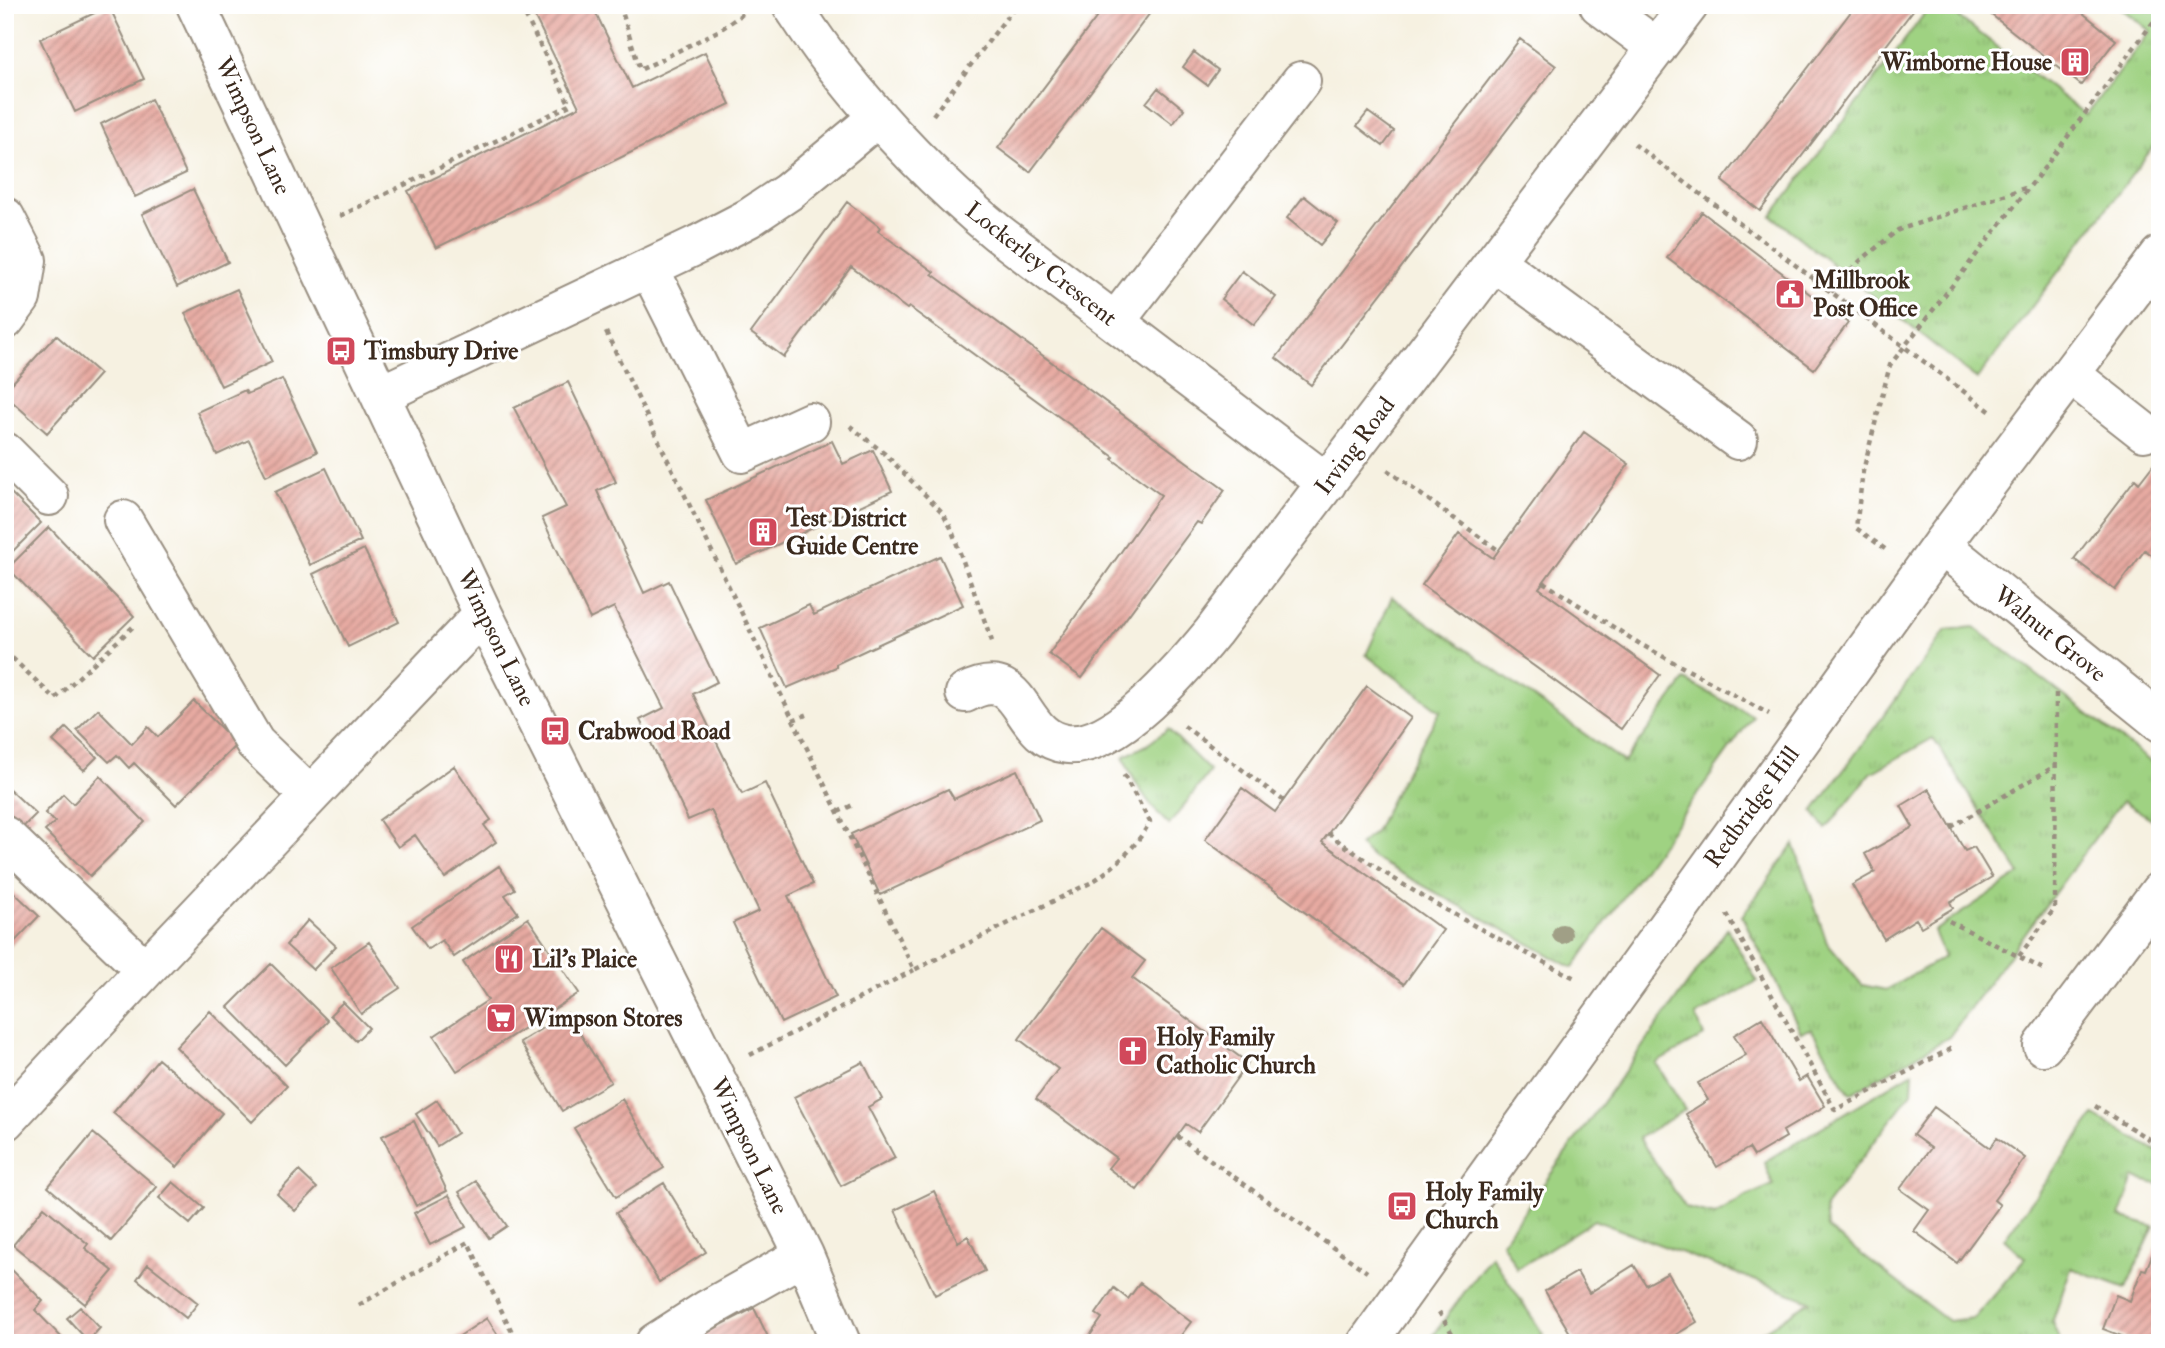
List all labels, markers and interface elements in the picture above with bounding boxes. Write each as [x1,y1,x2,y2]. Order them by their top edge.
building icon: Wimborne House [2058,45,2092,79]
place label: Wimborne House [1880,47,2052,78]
street label: Wimpson Lane [207,51,298,200]
street label: Lockerley Crescent [959,195,1123,333]
place label: Millbrook Post Office [1812,265,1918,324]
public building icon: Millbrook Post Office [1773,277,1807,311]
bus stop icon: Timsbury Drive [324,334,358,368]
place label: Timsbury Drive [363,336,518,367]
street label: Irving Road [1308,391,1402,501]
place label: Test District Guide Centre [785,503,918,562]
building icon: Test District Guide Centre [746,515,780,549]
street label: Wimpson Lane [449,564,542,711]
street label: Walnut Grove [1987,578,2113,689]
bus stop icon: Crabwood Road [538,714,572,748]
place label: Crabwood Road [578,716,731,747]
street label: Redbridge Hill [1697,740,1807,874]
restaurant icon: Lil's Plaice [492,942,526,976]
place label: Lil's Plaice [532,944,637,975]
supermarket icon: Wimpson Stores [484,1001,518,1035]
place label: Wimpson Stores [523,1003,682,1034]
place label: Holy Family Catholic Church [1156,1022,1316,1081]
church icon: Holy Family Catholic Church [1116,1034,1150,1068]
street label: Wimpson Lane [702,1072,795,1219]
place label: Holy Family Church [1425,1177,1545,1236]
bus stop icon: Holy Family Church [1385,1189,1419,1223]

